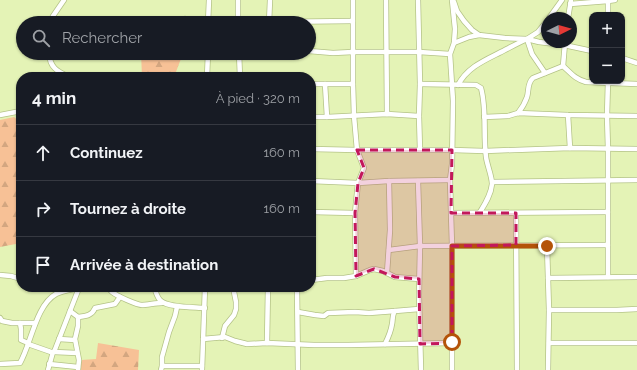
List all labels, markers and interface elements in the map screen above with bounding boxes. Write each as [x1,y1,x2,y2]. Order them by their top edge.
north arrow [541,12,577,48]
map controls [589,12,625,84]
button: + [589,12,625,48]
search box [16,16,316,60]
icon: search [30,27,52,49]
text: Rechercher [62,29,142,47]
button: − [589,48,625,84]
text: 4 min [32,88,76,108]
text: À pied · 320 m [216,91,300,106]
icon: ahead [32,142,54,164]
text: Continuez [70,144,143,162]
text: 160 m [263,145,300,160]
icon: right [32,198,54,220]
text: Tournez à droite [70,200,186,218]
text: 160 m [263,201,300,216]
route end [538,237,556,255]
icon: arrive [32,254,54,276]
text: Arrivée à destination [70,256,218,274]
route start [443,333,461,351]

